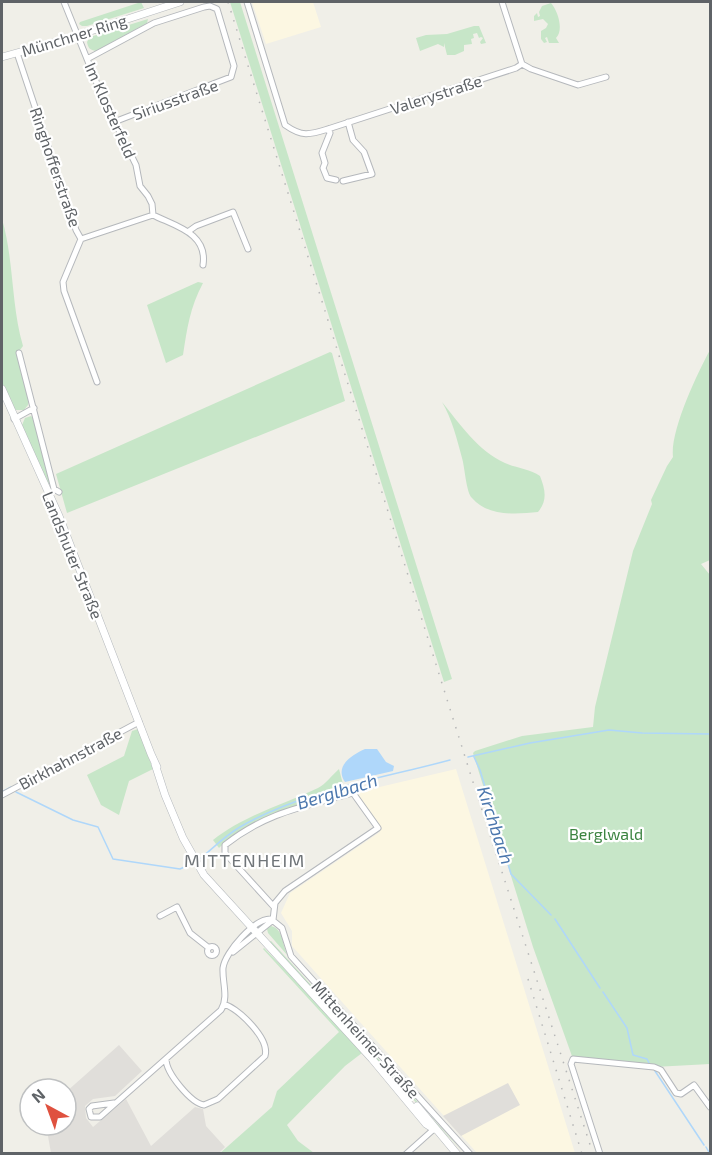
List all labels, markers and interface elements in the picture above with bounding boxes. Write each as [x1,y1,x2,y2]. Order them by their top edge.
street label: Münchner Ring [19,10,129,60]
street label: Im Klosterfeld [81,59,141,161]
street label: Valerystraße [388,70,484,118]
street label: Siriusstraße [130,75,220,123]
street label: Ringhofferstraße [27,105,85,229]
street label: Landshuter Straße [39,488,107,622]
street label: Birkhahnstraße [15,723,125,793]
water label: Berglbach [294,768,380,814]
water label: Kirchbach [473,783,519,867]
park label: Berglwald [569,824,643,843]
district label: MITTENHEIM [184,849,306,871]
street label: Mittenheimer Straße [308,976,424,1102]
north arrow [18,1077,78,1137]
text: N [27,1084,48,1106]

